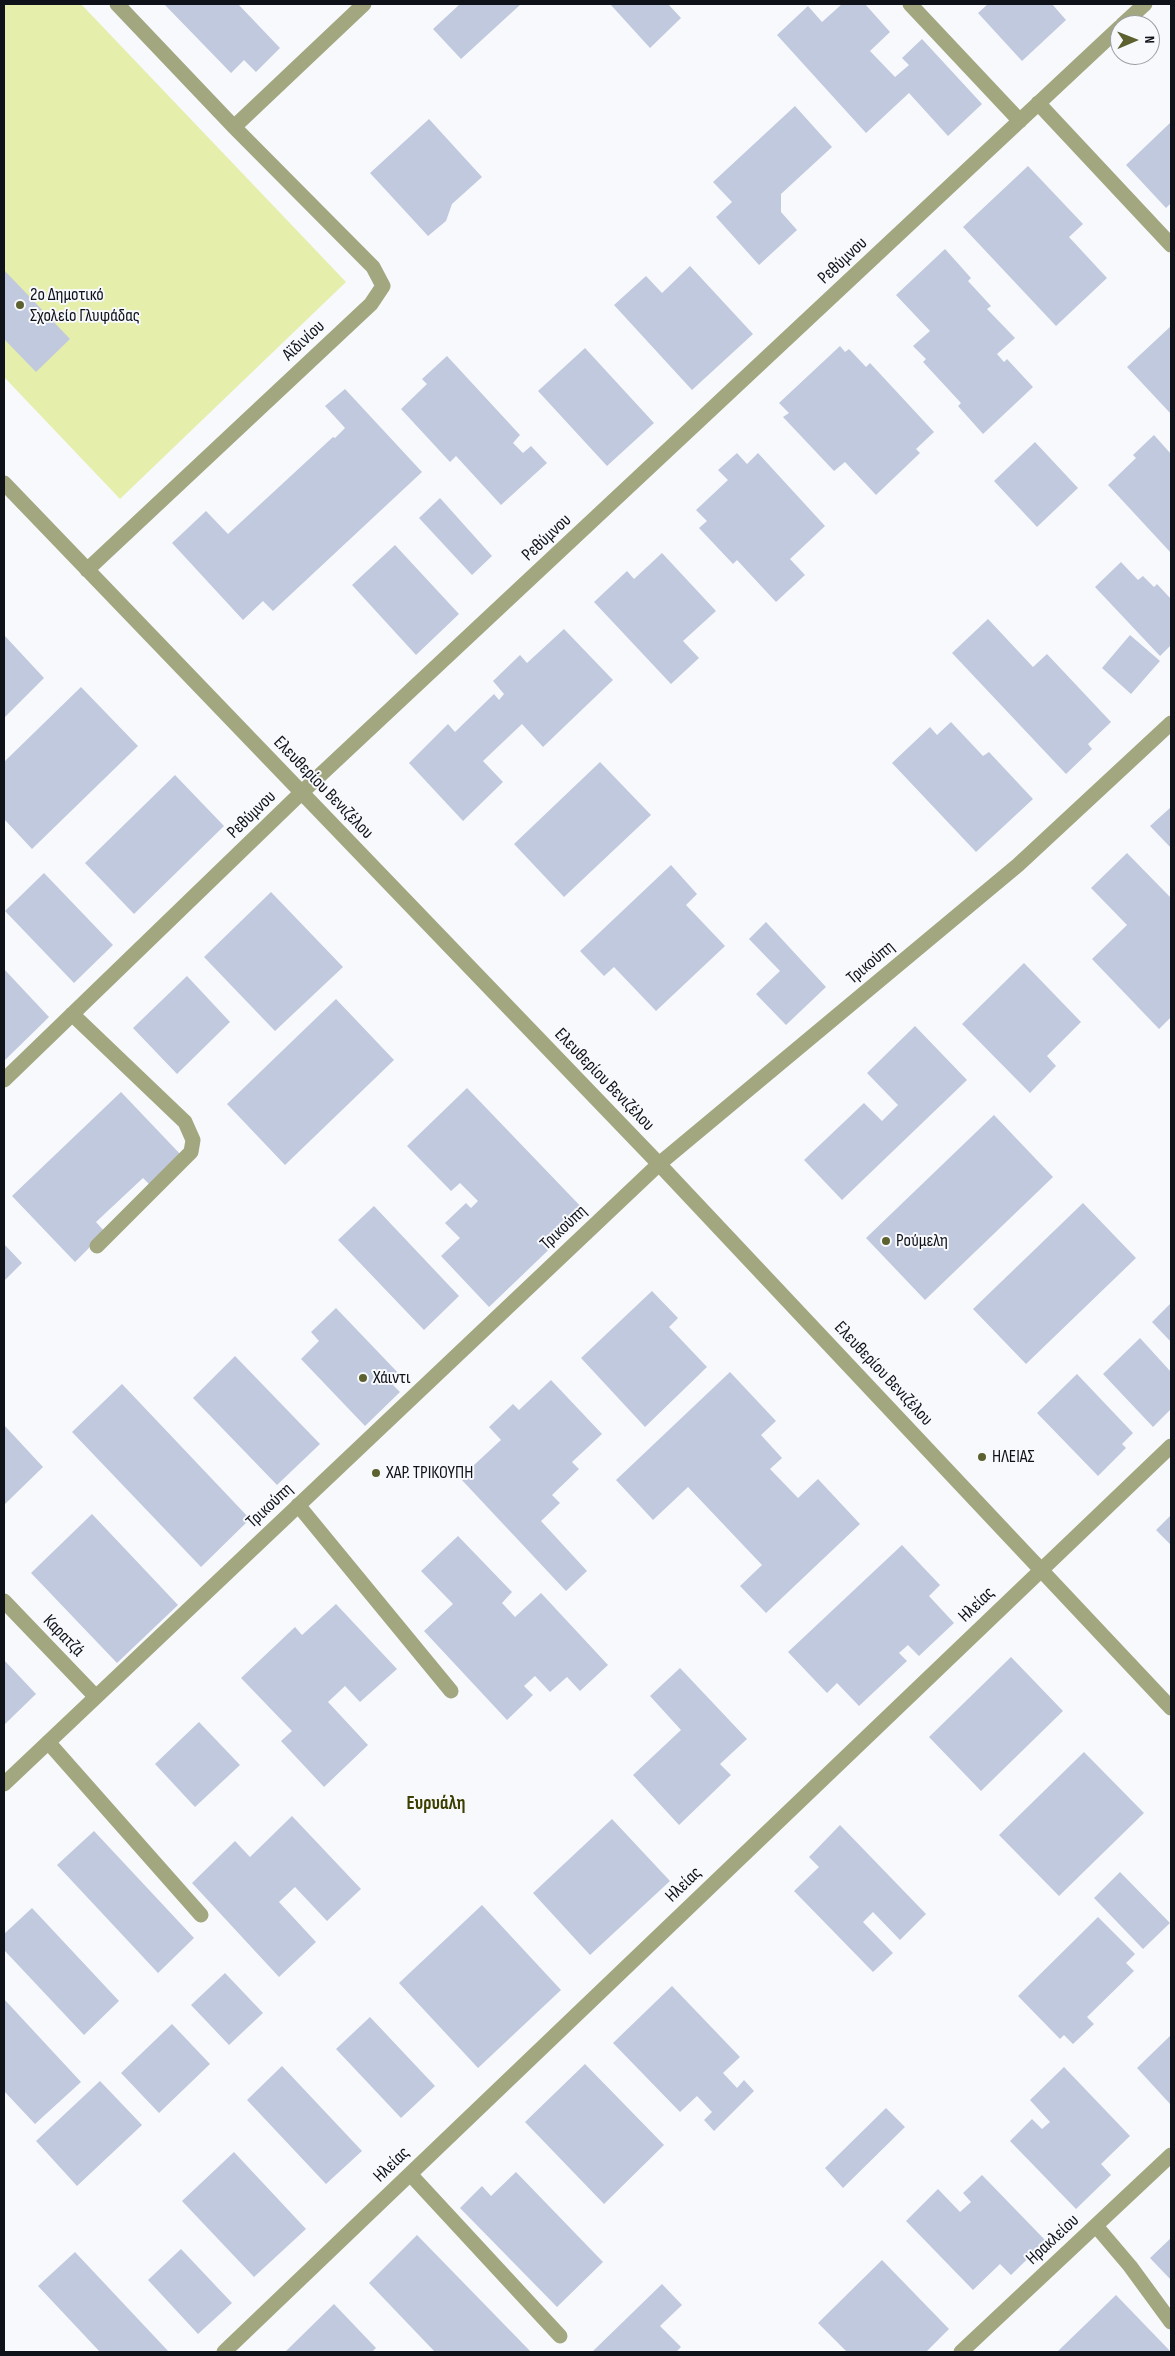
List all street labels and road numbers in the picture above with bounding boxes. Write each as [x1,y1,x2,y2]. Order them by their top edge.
street label: Ρεθύμνου [814,233,872,289]
street label: Αϊδινίου [278,316,330,366]
street label: Ρεθύμνου [518,510,576,566]
street label: Ελευθερίου Βενιζέλου [268,732,378,844]
street label: Ρεθύμνου [223,787,281,843]
street label: Τρικούπη [843,937,899,989]
street label: Ελευθερίου Βενιζέλου [549,1024,659,1136]
street label: Τρικούπη [536,1201,592,1255]
street label: Ελευθερίου Βενιζέλου [829,1317,937,1431]
street label: Τρικούπη [242,1479,298,1533]
street label: Ηλείας [954,1583,1000,1627]
street label: Καρατζά [38,1611,88,1661]
street label: Ηλείας [661,1863,707,1907]
street label: Ηλείας [369,2143,415,2187]
street label: Ηρακλείου [1022,2210,1084,2270]

